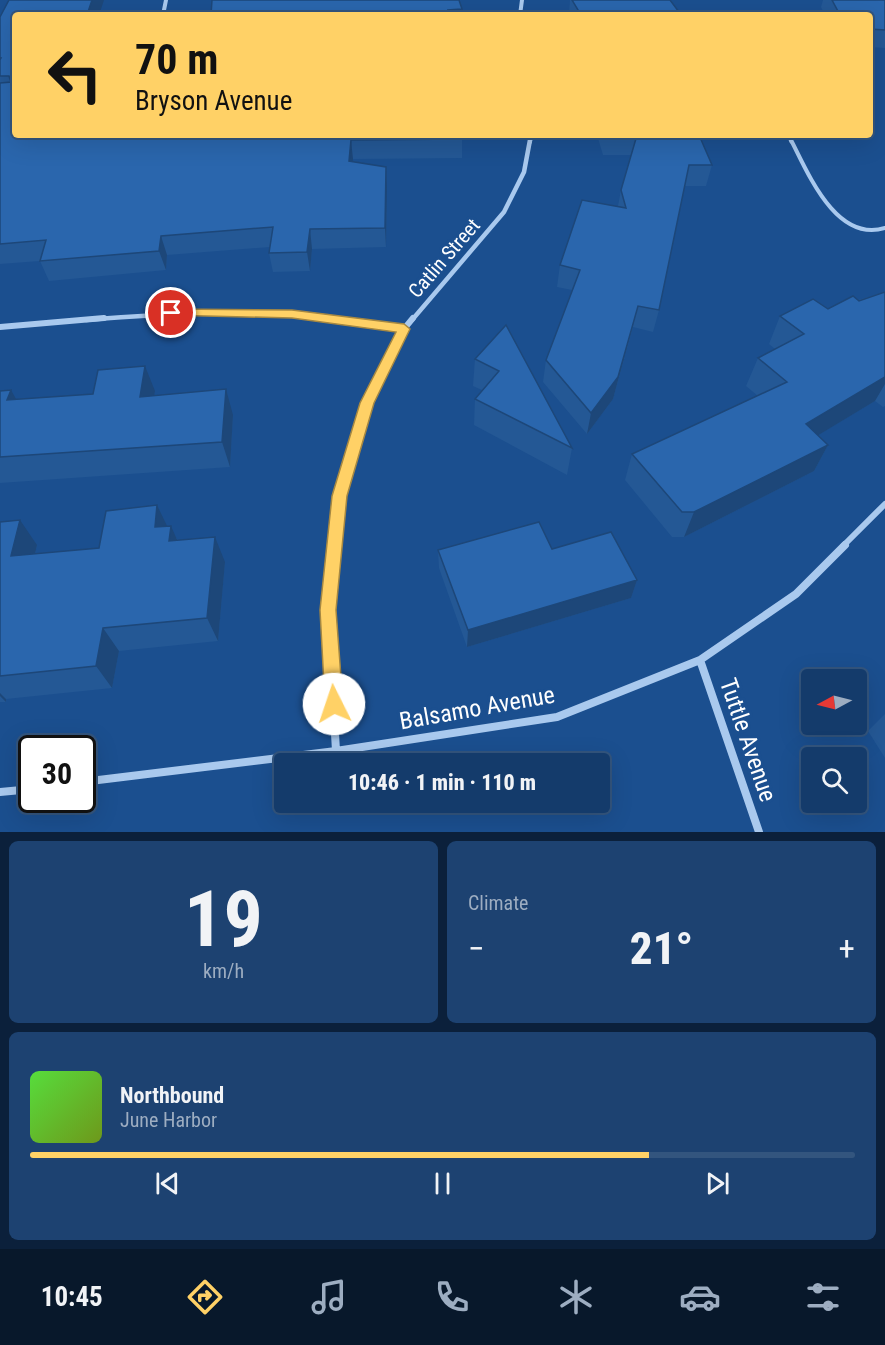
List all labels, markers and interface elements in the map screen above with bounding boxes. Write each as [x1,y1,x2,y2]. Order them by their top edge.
text: 70 m [135,35,218,84]
icon: left [36,36,114,114]
text: Bryson Avenue [135,85,292,117]
street label: Catlin Street [403,213,485,303]
pin [145,287,196,338]
icon: arrive [154,296,187,329]
north arrow [801,669,867,735]
map controls [801,669,867,813]
position arrow [302,672,366,736]
street label: Tuttle Avenue [714,675,782,805]
street label: Balsamo Avenue [397,681,557,735]
speed limit sign: 30 [18,735,96,813]
button: search [801,747,867,813]
text: 10:46 · 1 min · 110 m [348,770,536,795]
text: 19 [184,874,263,965]
text: Climate [468,891,528,915]
text: 21° [630,922,693,975]
text: − [468,929,485,968]
text: + [839,929,855,968]
text: km/h [203,959,244,983]
text: Northbound [120,1083,224,1108]
text: June Harbor [120,1108,217,1132]
icon: previous [151,1167,184,1200]
icon: pause [426,1167,459,1200]
icon: next [701,1167,734,1200]
icon: directions [184,1276,226,1318]
icon: music [308,1276,350,1318]
icon: phone [431,1276,473,1318]
icon: climate [555,1276,597,1318]
icon: car [679,1276,721,1318]
icon: filters [802,1276,844,1318]
text: 10:45 [41,1281,103,1313]

